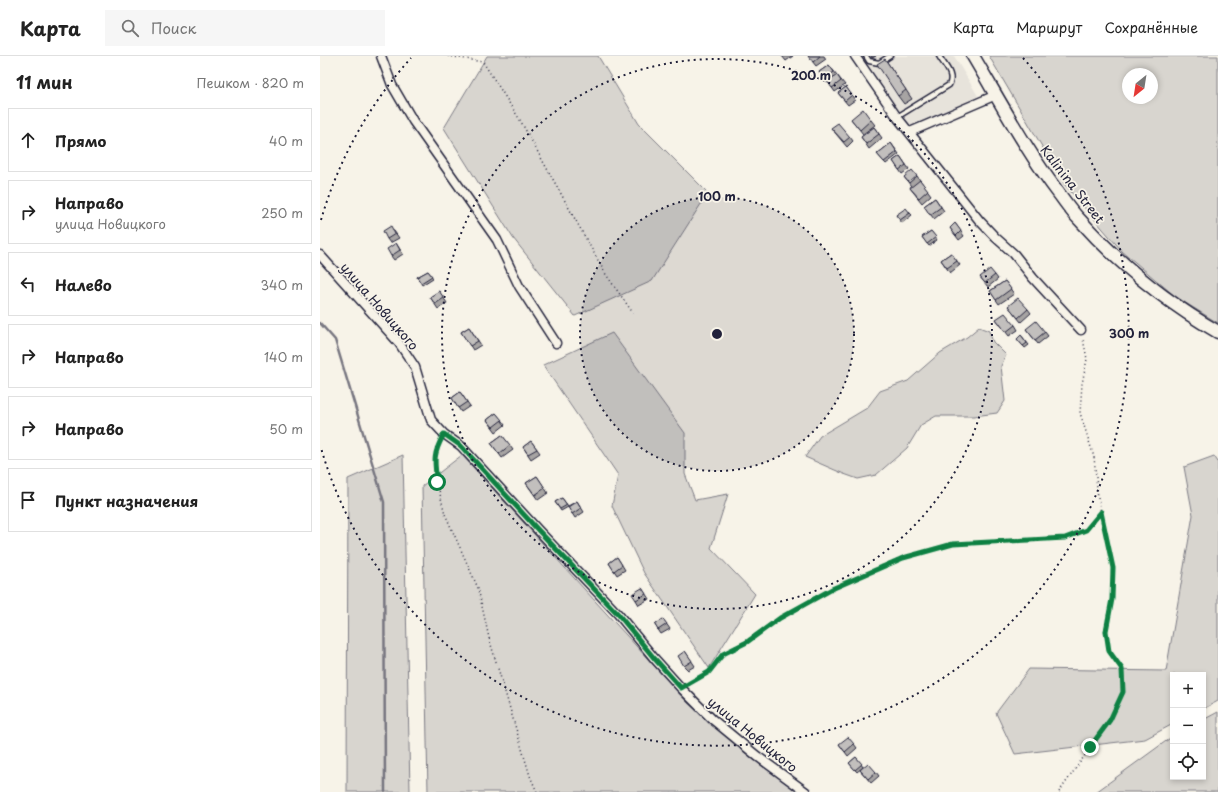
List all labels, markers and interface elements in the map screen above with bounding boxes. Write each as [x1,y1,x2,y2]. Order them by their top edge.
search box [105,10,385,46]
text: Карта [20,14,81,42]
text: Поиск [151,16,196,39]
icon: search [119,17,141,39]
text: Карта [953,17,994,38]
text: Маршрут [1016,17,1082,38]
text: Сохранённые [1104,17,1198,38]
text: 200 m [791,66,831,84]
north arrow [1122,68,1158,104]
text: 11 мин [16,69,72,95]
text: Пешком · 820 m [196,73,304,92]
icon: ahead [17,129,39,151]
text: Прямо [55,129,106,152]
text: 40 m [269,131,303,150]
street label: Kalinina Street [1036,141,1110,227]
text: 100 m [698,187,736,205]
text: Направо [55,191,124,214]
icon: right [17,201,39,223]
text: 250 m [261,203,303,222]
text: улица Новицкого [55,214,166,233]
street label: улица Новицкого [337,258,423,354]
icon: left [17,273,39,295]
text: Налево [55,273,112,296]
text: 340 m [260,275,303,294]
text: 300 m [1109,324,1149,342]
centre of rings [710,327,724,341]
icon: right [17,345,39,367]
text: Направо [55,345,124,368]
text: 140 m [264,347,303,366]
icon: right [17,417,39,439]
text: Направо [55,417,124,440]
text: 50 m [269,419,303,438]
route start [428,473,446,491]
icon: arrive [17,489,39,511]
text: Пункт назначения [55,489,198,512]
map controls [1170,672,1206,780]
button: + [1170,672,1206,708]
street label: улица Новицкого [704,692,802,776]
button: − [1170,708,1206,744]
route end [1081,738,1099,756]
button: locate [1170,744,1206,780]

